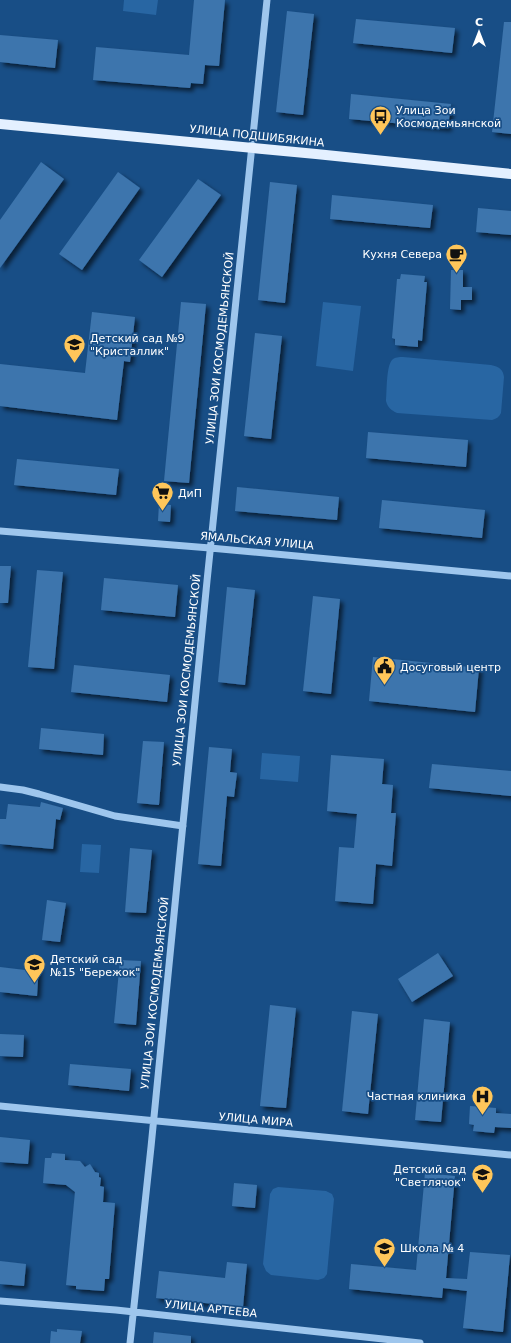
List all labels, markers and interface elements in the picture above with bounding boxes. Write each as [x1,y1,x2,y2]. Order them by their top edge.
north arrow [459,12,499,52]
text: С [475,16,483,29]
bus stop icon: Улица Зои Космодемьянской [367,103,393,136]
place label: Улица Зои Космодемьянской [396,104,501,130]
street label: УЛИЦА ПОДШИБЯКИНА [189,122,325,150]
cafe icon: Кухня Севера [444,241,470,274]
place label: Кухня Севера [362,248,442,261]
street label: УЛИЦА ЗОИ КОСМОДЕМЬЯНСКОЙ [203,251,237,445]
school or university icon: Детский сад №9 "Кристаллик" [61,331,87,364]
place label: Детский сад №9 "Кристаллик" [90,332,185,358]
supermarket icon: ДиП [150,480,176,513]
place label: ДиП [178,487,202,500]
street label: ЯМАЛЬСКАЯ УЛИЦА [200,530,315,552]
street label: УЛИЦА ЗОИ КОСМОДЕМЬЯНСКОЙ [170,573,204,767]
public building icon: Досуговый центр [371,654,397,687]
place label: Досуговый центр [400,661,501,674]
street label: УЛИЦА ЗОИ КОСМОДЕМЬЯНСКОЙ [138,896,172,1090]
school or university icon: Детский сад №15 "Бережок" [21,952,47,985]
place label: Детский сад №15 "Бережок" [50,953,140,979]
hospital icon: Частная клиника [469,1083,495,1116]
place label: Частная клиника [367,1090,466,1103]
street label: УЛИЦА МИРА [218,1110,294,1130]
school or university icon: Детский сад "Светлячок" [469,1162,495,1195]
place label: Детский сад "Светлячок" [393,1163,466,1189]
school or university icon: Школа № 4 [372,1235,398,1268]
place label: Школа № 4 [400,1242,464,1255]
street label: УЛИЦА АРТЕЕВА [164,1298,258,1320]

